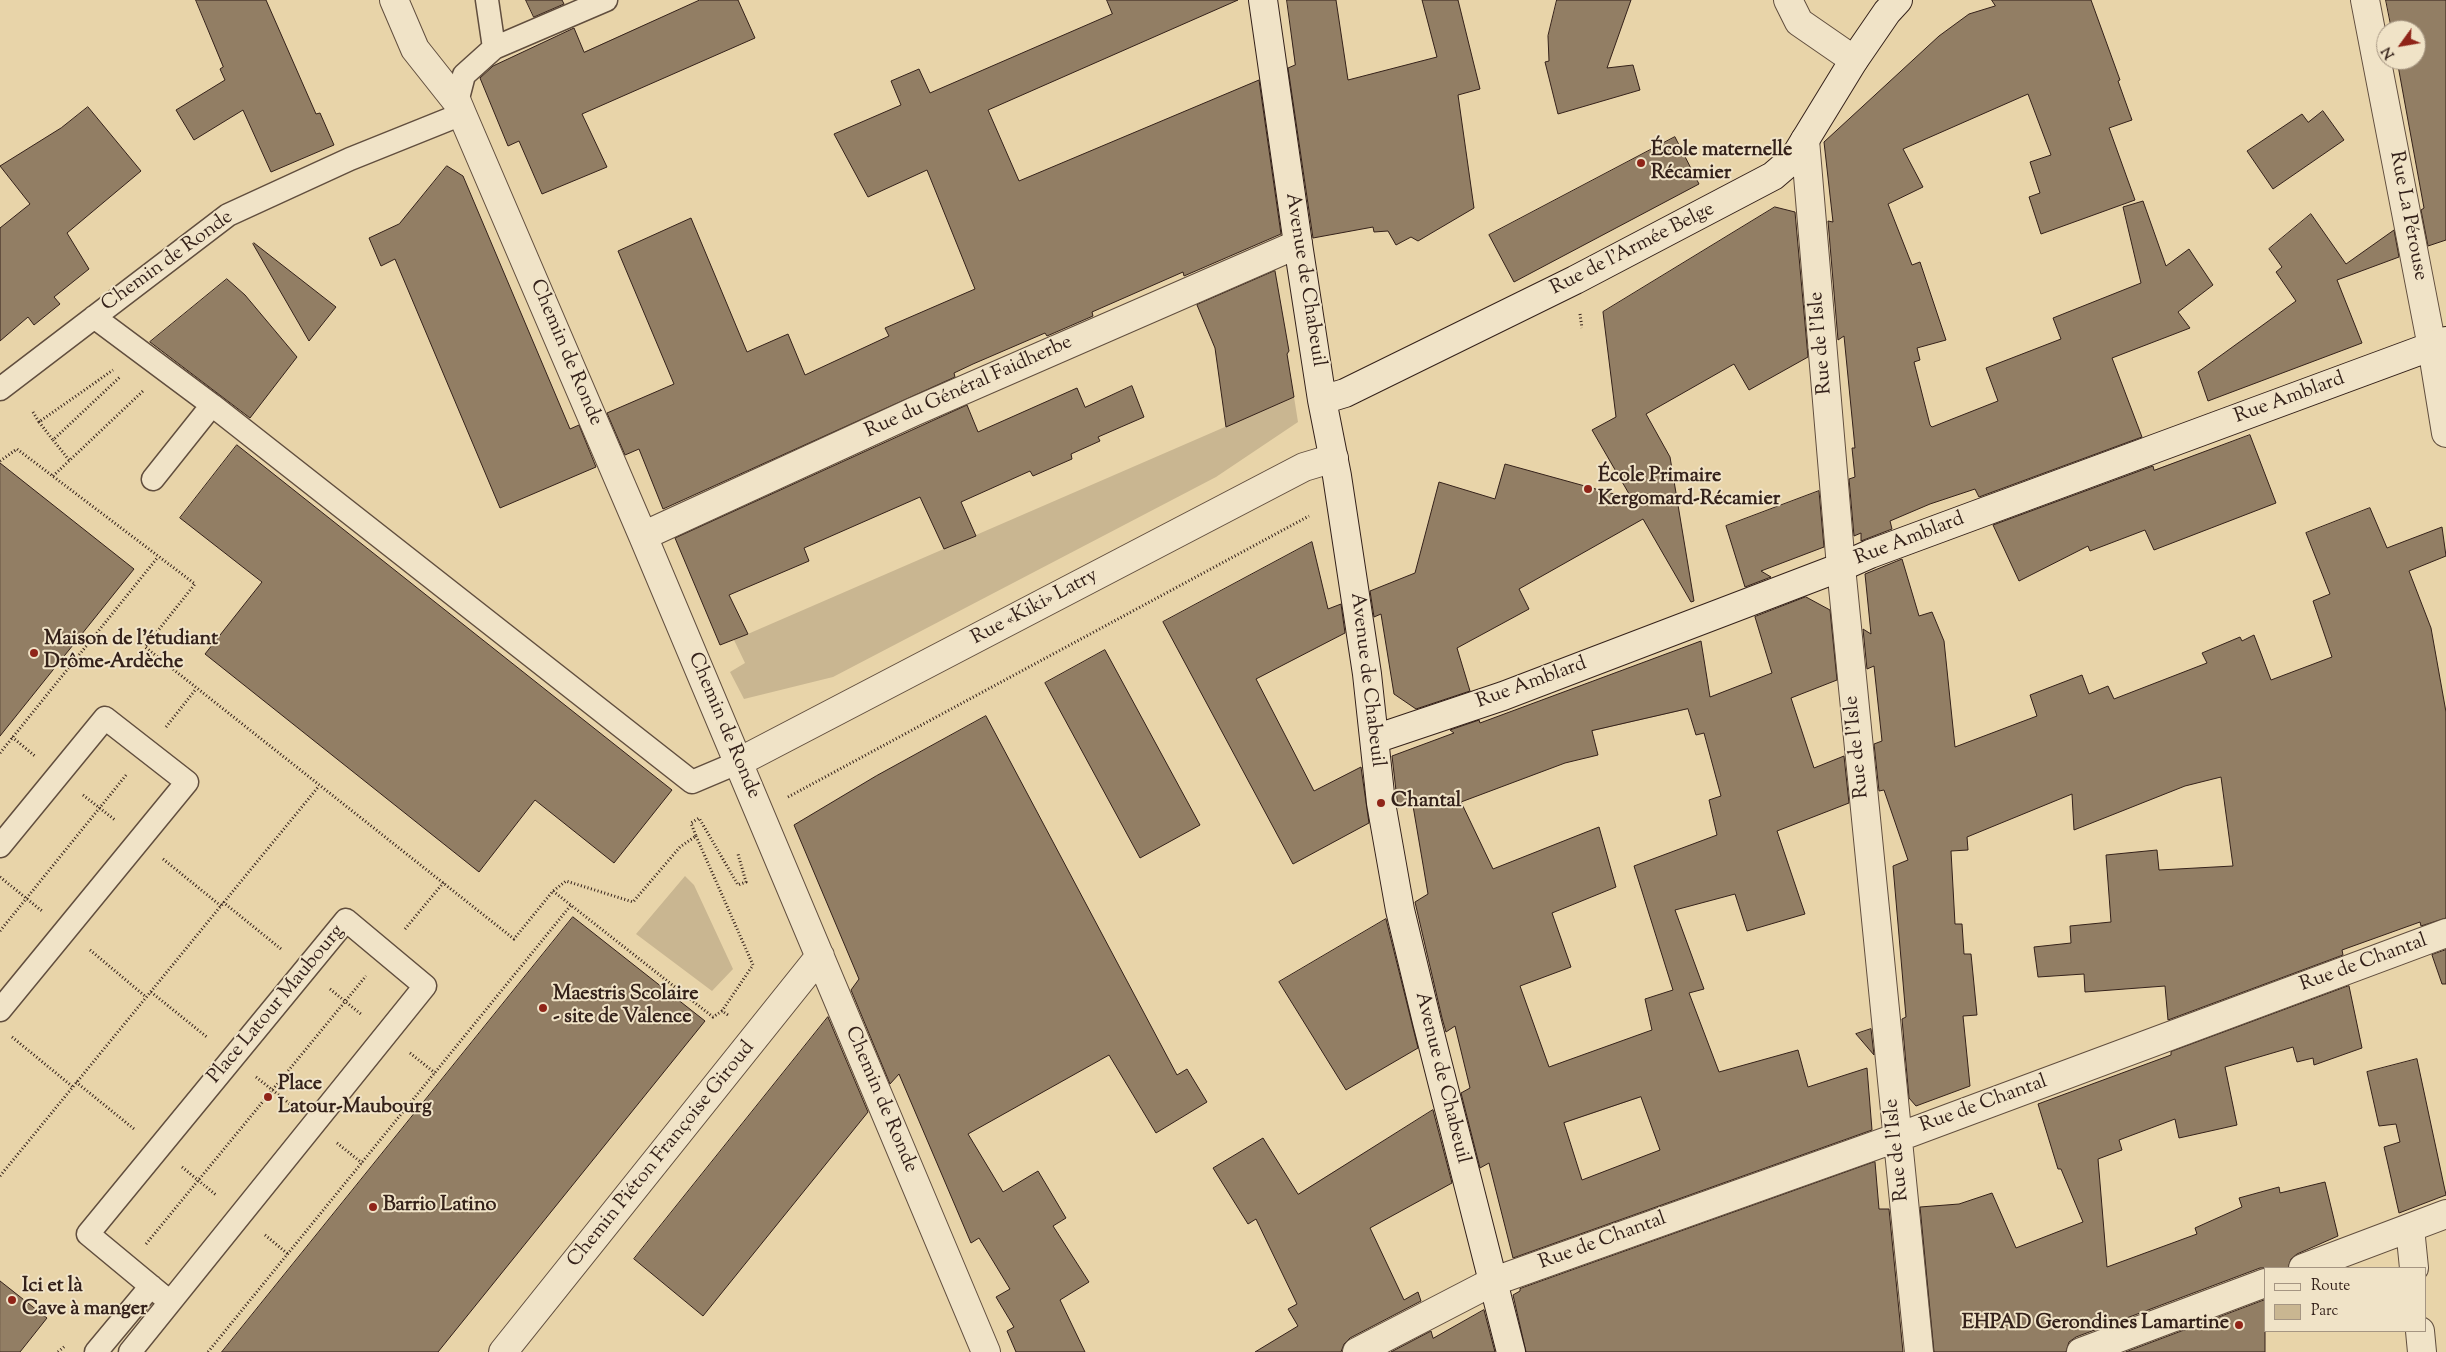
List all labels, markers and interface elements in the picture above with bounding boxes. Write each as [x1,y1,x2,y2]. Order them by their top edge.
north arrow [2376,20,2426,70]
text: N [2378,42,2401,62]
place label: École maternelle Récamier [1651,140,1792,187]
street label: Rue La Pérouse [2383,149,2431,283]
marker: École maternelle Récamier [1635,157,1647,169]
street label: Avenue de Chabeuil [1278,191,1330,369]
street label: Rue de l'Armée Belge [1547,198,1719,302]
street label: Chemin de Ronde [98,206,238,318]
street label: Chemin de Ronde [523,276,607,430]
street label: Rue de l'Isle [1806,290,1838,396]
street label: Rue du Général Faidherbe [862,331,1076,445]
street label: Rue Amblard [2232,368,2348,430]
place label: École Primaire Kergomard-Récamier [1598,466,1780,513]
marker: École Primaire Kergomard-Récamier [1582,483,1594,495]
street label: Rue Amblard [1852,508,1968,572]
street label: Rue «Kiki» Latry [968,565,1102,651]
street label: Avenue de Chabeuil [1343,591,1389,769]
place label: Maison de l'étudiant Drôme-Ardèche [44,629,218,676]
marker: Maison de l'étudiant Drôme-Ardèche [28,647,40,659]
street label: Chemin de Ronde [681,649,765,803]
street label: Rue Amblard [1474,653,1590,715]
street label: Rue de l'Isle [1841,694,1875,800]
place label: Chantal [1391,791,1461,815]
marker: Chantal [1375,797,1387,809]
street label: Place Latour Maubourg [204,921,350,1089]
street label: Rue de Chantal [2297,930,2431,998]
place label: Maestris Scolaire - site de Valence [553,984,699,1031]
street label: Avenue de Chabeuil [1408,990,1474,1166]
marker: Maestris Scolaire - site de Valence [537,1002,549,1014]
street label: Chemin de Ronde [838,1023,922,1177]
street label: Chemin Piéton Françoise Giroud [563,1037,761,1273]
street label: Rue de Chantal [1917,1071,2051,1139]
place label: Place Latour-Maubourg [278,1074,432,1121]
marker: Place Latour-Maubourg [262,1091,274,1103]
street label: Rue de l'Isle [1881,1097,1915,1203]
place label: Barrio Latino [383,1195,496,1219]
marker: Barrio Latino [367,1201,379,1213]
street label: Rue de Chantal [1536,1208,1670,1276]
legend [2264,1267,2426,1332]
place label: Ici et là Cave à manger [22,1276,148,1323]
text: Route [2311,1276,2350,1297]
marker: Ici et là Cave à manger [6,1294,18,1306]
text: Parc [2311,1301,2338,1322]
place label: EHPAD Gerondines Lamartine [1962,1313,2229,1337]
marker: EHPAD Gerondines Lamartine [2233,1319,2245,1331]

